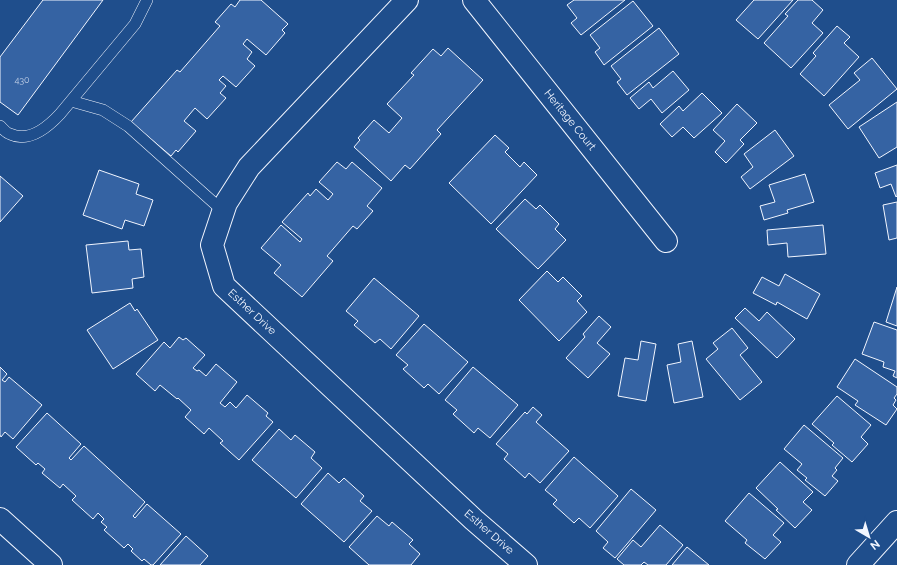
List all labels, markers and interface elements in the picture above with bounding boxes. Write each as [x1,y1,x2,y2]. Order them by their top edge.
house number: 430 [14,75,30,85]
street label: Heritage Court [541,87,599,153]
street label: Esther Drive [225,286,279,338]
street label: Esther Drive [462,507,517,557]
north arrow [849,517,889,557]
text: N [868,537,882,552]

